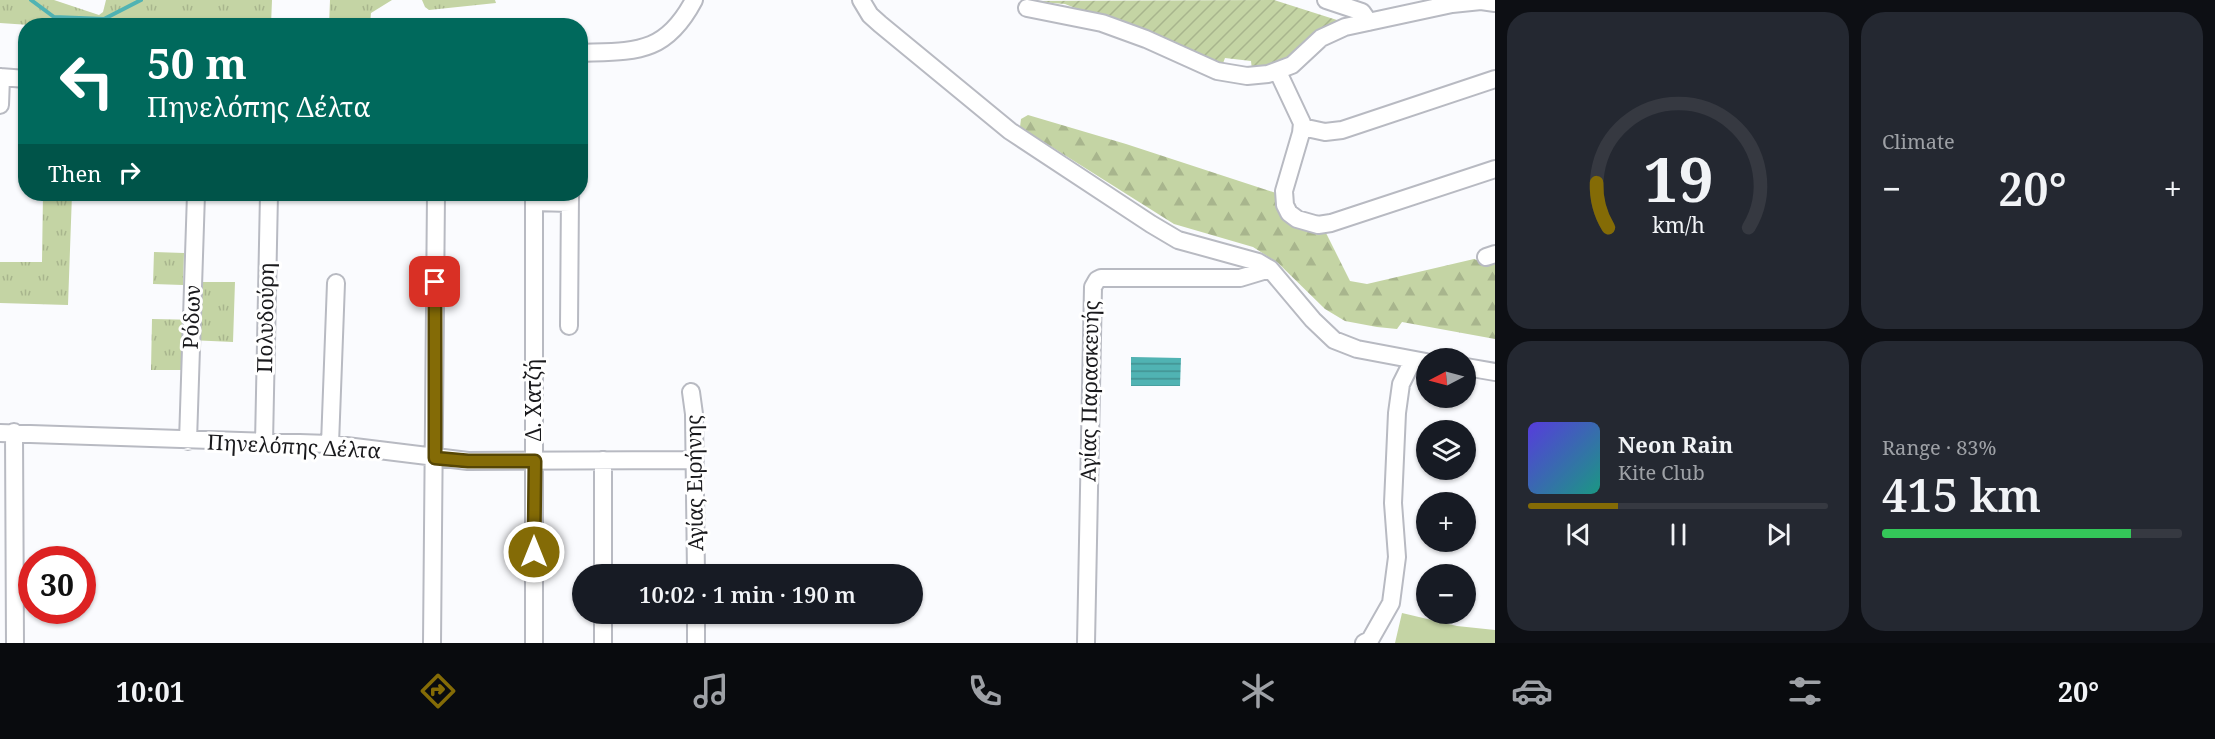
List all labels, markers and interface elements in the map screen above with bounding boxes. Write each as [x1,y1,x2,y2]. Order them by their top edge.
text: 50 m [147,34,247,91]
icon: left [48,42,126,120]
text: Πηνελόπης Δέλτα [147,88,370,125]
text: Climate [1882,128,1955,155]
text: 19 [1643,135,1713,220]
icon: right [113,156,146,189]
text: Then [48,158,101,188]
text: 20° [1998,158,2067,219]
text: − [1882,166,1901,211]
text: + [2164,166,2182,211]
text: km/h [1652,210,1705,239]
pin [409,256,460,307]
street label: Πολυδούρη [250,263,280,373]
icon: arrive [418,265,451,298]
street label: Ρόδων [176,284,206,350]
street label: Αγίας Παρασκευής [1073,300,1105,482]
north arrow [1416,348,1476,408]
map controls [1416,348,1476,624]
street label: Δ. Χατζή [519,359,547,441]
street label: Αγίας Ειρήνης [679,415,709,551]
button: layers [1416,420,1476,480]
street label: Πηνελόπης Δέλτα [207,427,382,465]
text: Neon Rain [1618,429,1733,459]
text: Range · 83% [1882,434,1996,461]
text: Kite Club [1618,459,1705,486]
text: 415 km [1882,464,2041,525]
button: + [1416,492,1476,552]
icon: previous [1562,518,1595,551]
icon: pause [1662,518,1695,551]
icon: next [1762,518,1795,551]
position arrow [502,520,566,584]
speed limit sign: 30 [18,546,96,624]
button: − [1416,564,1476,624]
text: 10:02 · 1 min · 190 m [639,579,856,609]
icon: directions [417,670,459,712]
icon: music [690,670,732,712]
icon: phone [964,670,1006,712]
icon: climate [1237,670,1279,712]
icon: car [1511,670,1553,712]
icon: filters [1784,670,1826,712]
text: 10:01 [116,673,185,710]
text: 20° [2058,673,2099,710]

